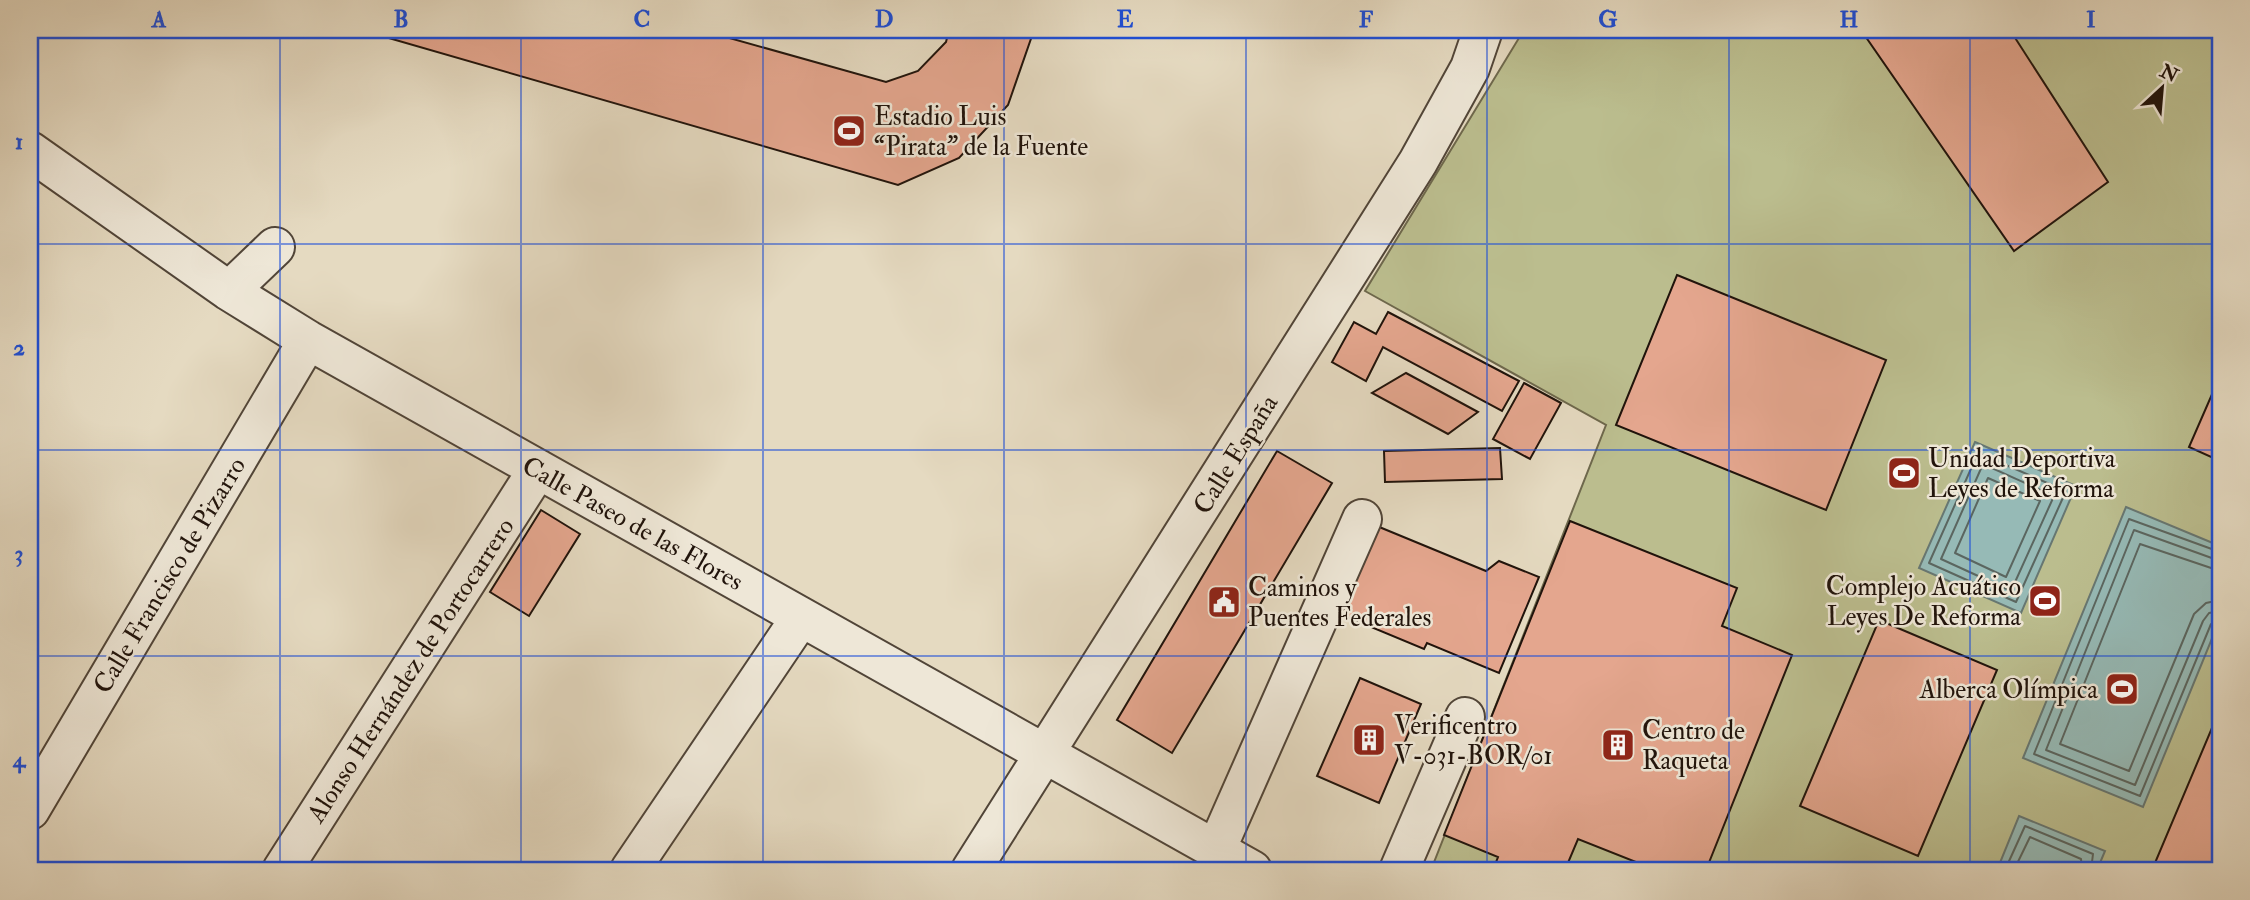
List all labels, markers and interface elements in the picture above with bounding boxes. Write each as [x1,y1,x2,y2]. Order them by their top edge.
text: A [151,5,167,34]
text: B [393,5,409,34]
text: C [634,5,650,34]
text: D [875,5,893,34]
text: E [1117,5,1134,34]
text: F [1359,5,1374,34]
text: G [1598,5,1618,34]
text: H [1840,5,1859,34]
text: I [2086,5,2096,34]
north arrow [2128,52,2198,122]
text: N [2155,59,2183,89]
place label: Estadio Luis “Pirata” de la Fuente [874,101,1088,163]
sports icon: Estadio Luis “Pirata” de la Fuente [830,112,868,150]
text: 1 [15,127,23,156]
text: 2 [13,333,25,362]
street label: Calle España [1187,389,1286,521]
place label: Unidad Deportiva Leyes de Reforma [1928,443,2116,505]
street label: Calle Paseo de las Flores [516,450,749,598]
street label: Calle Francisco de Pizarro [87,452,253,699]
sports icon: Unidad Deportiva Leyes de Reforma [1885,454,1923,492]
street label: Alonso Hernández de Portocarrero [300,512,521,830]
text: 3 [15,539,23,568]
place label: Complejo Acuático Leyes De Reforma [1826,571,2021,633]
place label: Caminos y Puentes Federales [1248,572,1431,634]
sports icon: Complejo Acuático Leyes De Reforma [2026,582,2064,620]
public building icon: Caminos y Puentes Federales [1205,583,1243,621]
sports icon: Alberca Olímpica [2103,670,2141,708]
place label: Alberca Olímpica [1918,674,2098,707]
place label: Verificentro V-031-BOR/01 [1394,710,1553,772]
place label: Centro de Raqueta [1642,715,1745,777]
building icon: Verificentro V-031-BOR/01 [1350,721,1388,759]
building icon: Centro de Raqueta [1599,726,1637,764]
text: 4 [12,745,27,774]

